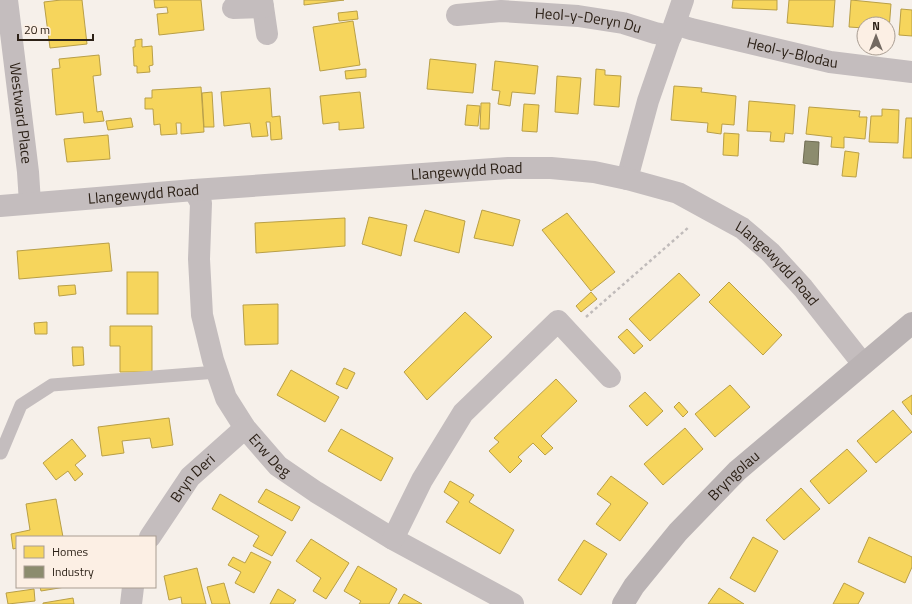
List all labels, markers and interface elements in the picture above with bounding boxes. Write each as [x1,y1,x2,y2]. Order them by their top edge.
street label: Heol-y-Deryn Du [534,1,645,39]
scale bar [18,16,93,42]
north arrow [856,16,896,56]
text: N [872,18,880,34]
text: 20 m [24,20,50,39]
street label: Heol-y-Blodau [745,31,839,74]
street label: Westward Place [4,61,39,165]
street label: Llangewydd Road [410,156,522,186]
street label: Llangewydd Road [87,178,200,210]
street label: Llangewydd Road [731,215,825,310]
street label: Erw Deg [244,428,296,483]
street label: Bryngolau [702,445,764,506]
street label: Bryn Deri [164,448,220,507]
legend [16,536,156,588]
text: Homes [52,542,88,561]
text: Industry [52,562,94,581]

